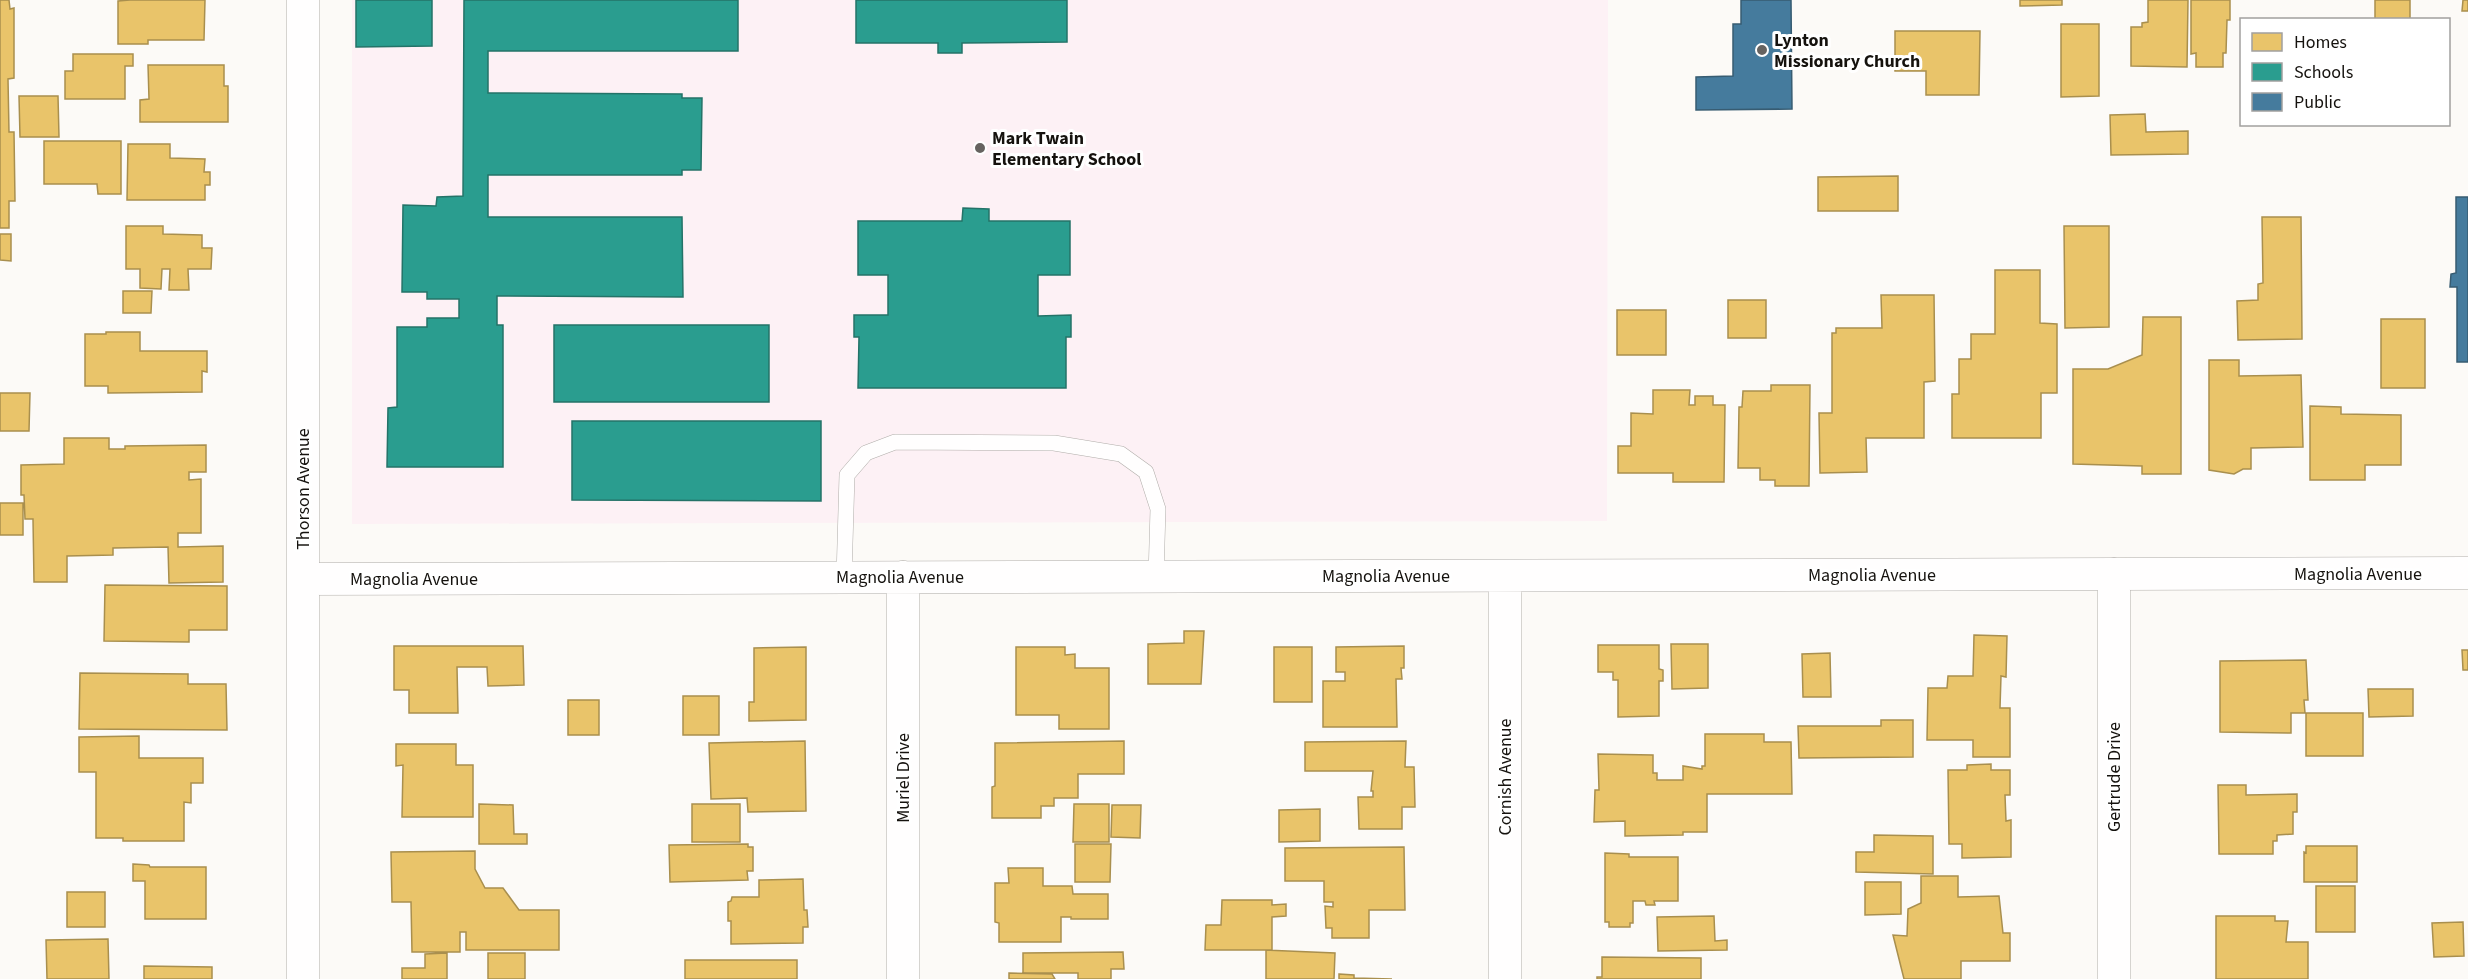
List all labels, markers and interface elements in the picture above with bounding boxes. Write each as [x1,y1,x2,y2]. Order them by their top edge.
legend [2240,18,2450,126]
place label: Lynton Missionary Church [1774,28,1920,74]
text: Homes [2294,30,2347,55]
marker: Lynton Missionary Church [1755,43,1769,57]
text: Schools [2294,60,2353,85]
text: Public [2294,90,2341,115]
place label: Mark Twain Elementary School [992,126,1142,172]
marker: Mark Twain Elementary School [973,141,987,155]
street label: Thorson Avenue [291,428,316,550]
street label: Magnolia Avenue [2294,562,2422,587]
street label: Magnolia Avenue [1808,563,1936,588]
street label: Magnolia Avenue [1322,564,1450,589]
street label: Magnolia Avenue [836,565,964,590]
street label: Magnolia Avenue [350,567,478,592]
street label: Cornish Avenue [1493,718,1518,835]
street label: Gertrude Drive [2102,722,2127,832]
street label: Muriel Drive [891,733,916,823]

